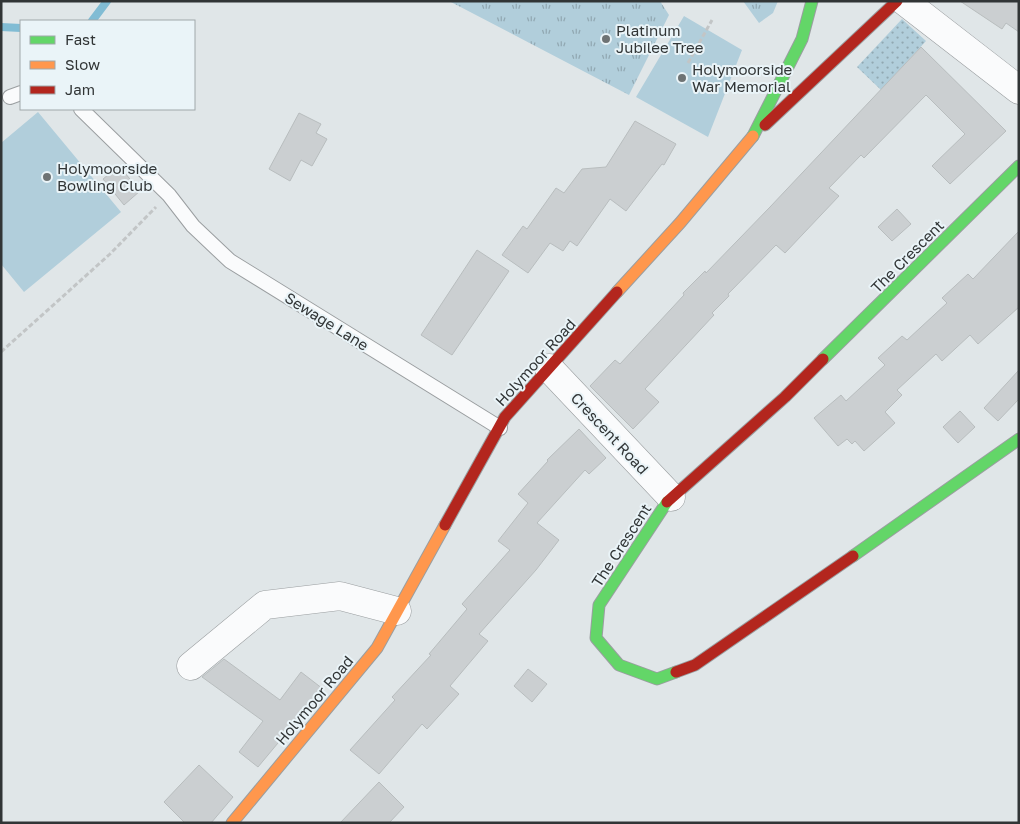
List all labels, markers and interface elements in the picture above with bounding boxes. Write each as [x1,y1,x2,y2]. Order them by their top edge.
legend [20,20,195,110]
place label: Platinum Jubilee Tree [616,21,704,56]
text: Fast [65,30,96,48]
marker: Platinum Jubilee Tree [600,33,612,45]
text: Slow [65,55,100,73]
place label: Holymoorside War Memorial [692,60,793,95]
marker: Holymoorside War Memorial [676,72,688,84]
text: Jam [65,80,95,98]
place label: Holymoorside Bowling Club [57,159,158,194]
marker: Holymoorside Bowling Club [41,171,53,183]
street label: The Crescent [867,216,947,296]
street label: Sewage Lane [282,288,372,354]
street label: Holymoor Road [491,315,579,409]
street label: Crescent Road [568,388,652,478]
street label: The Crescent [587,500,655,590]
street label: Holymoor Road [271,652,357,748]

